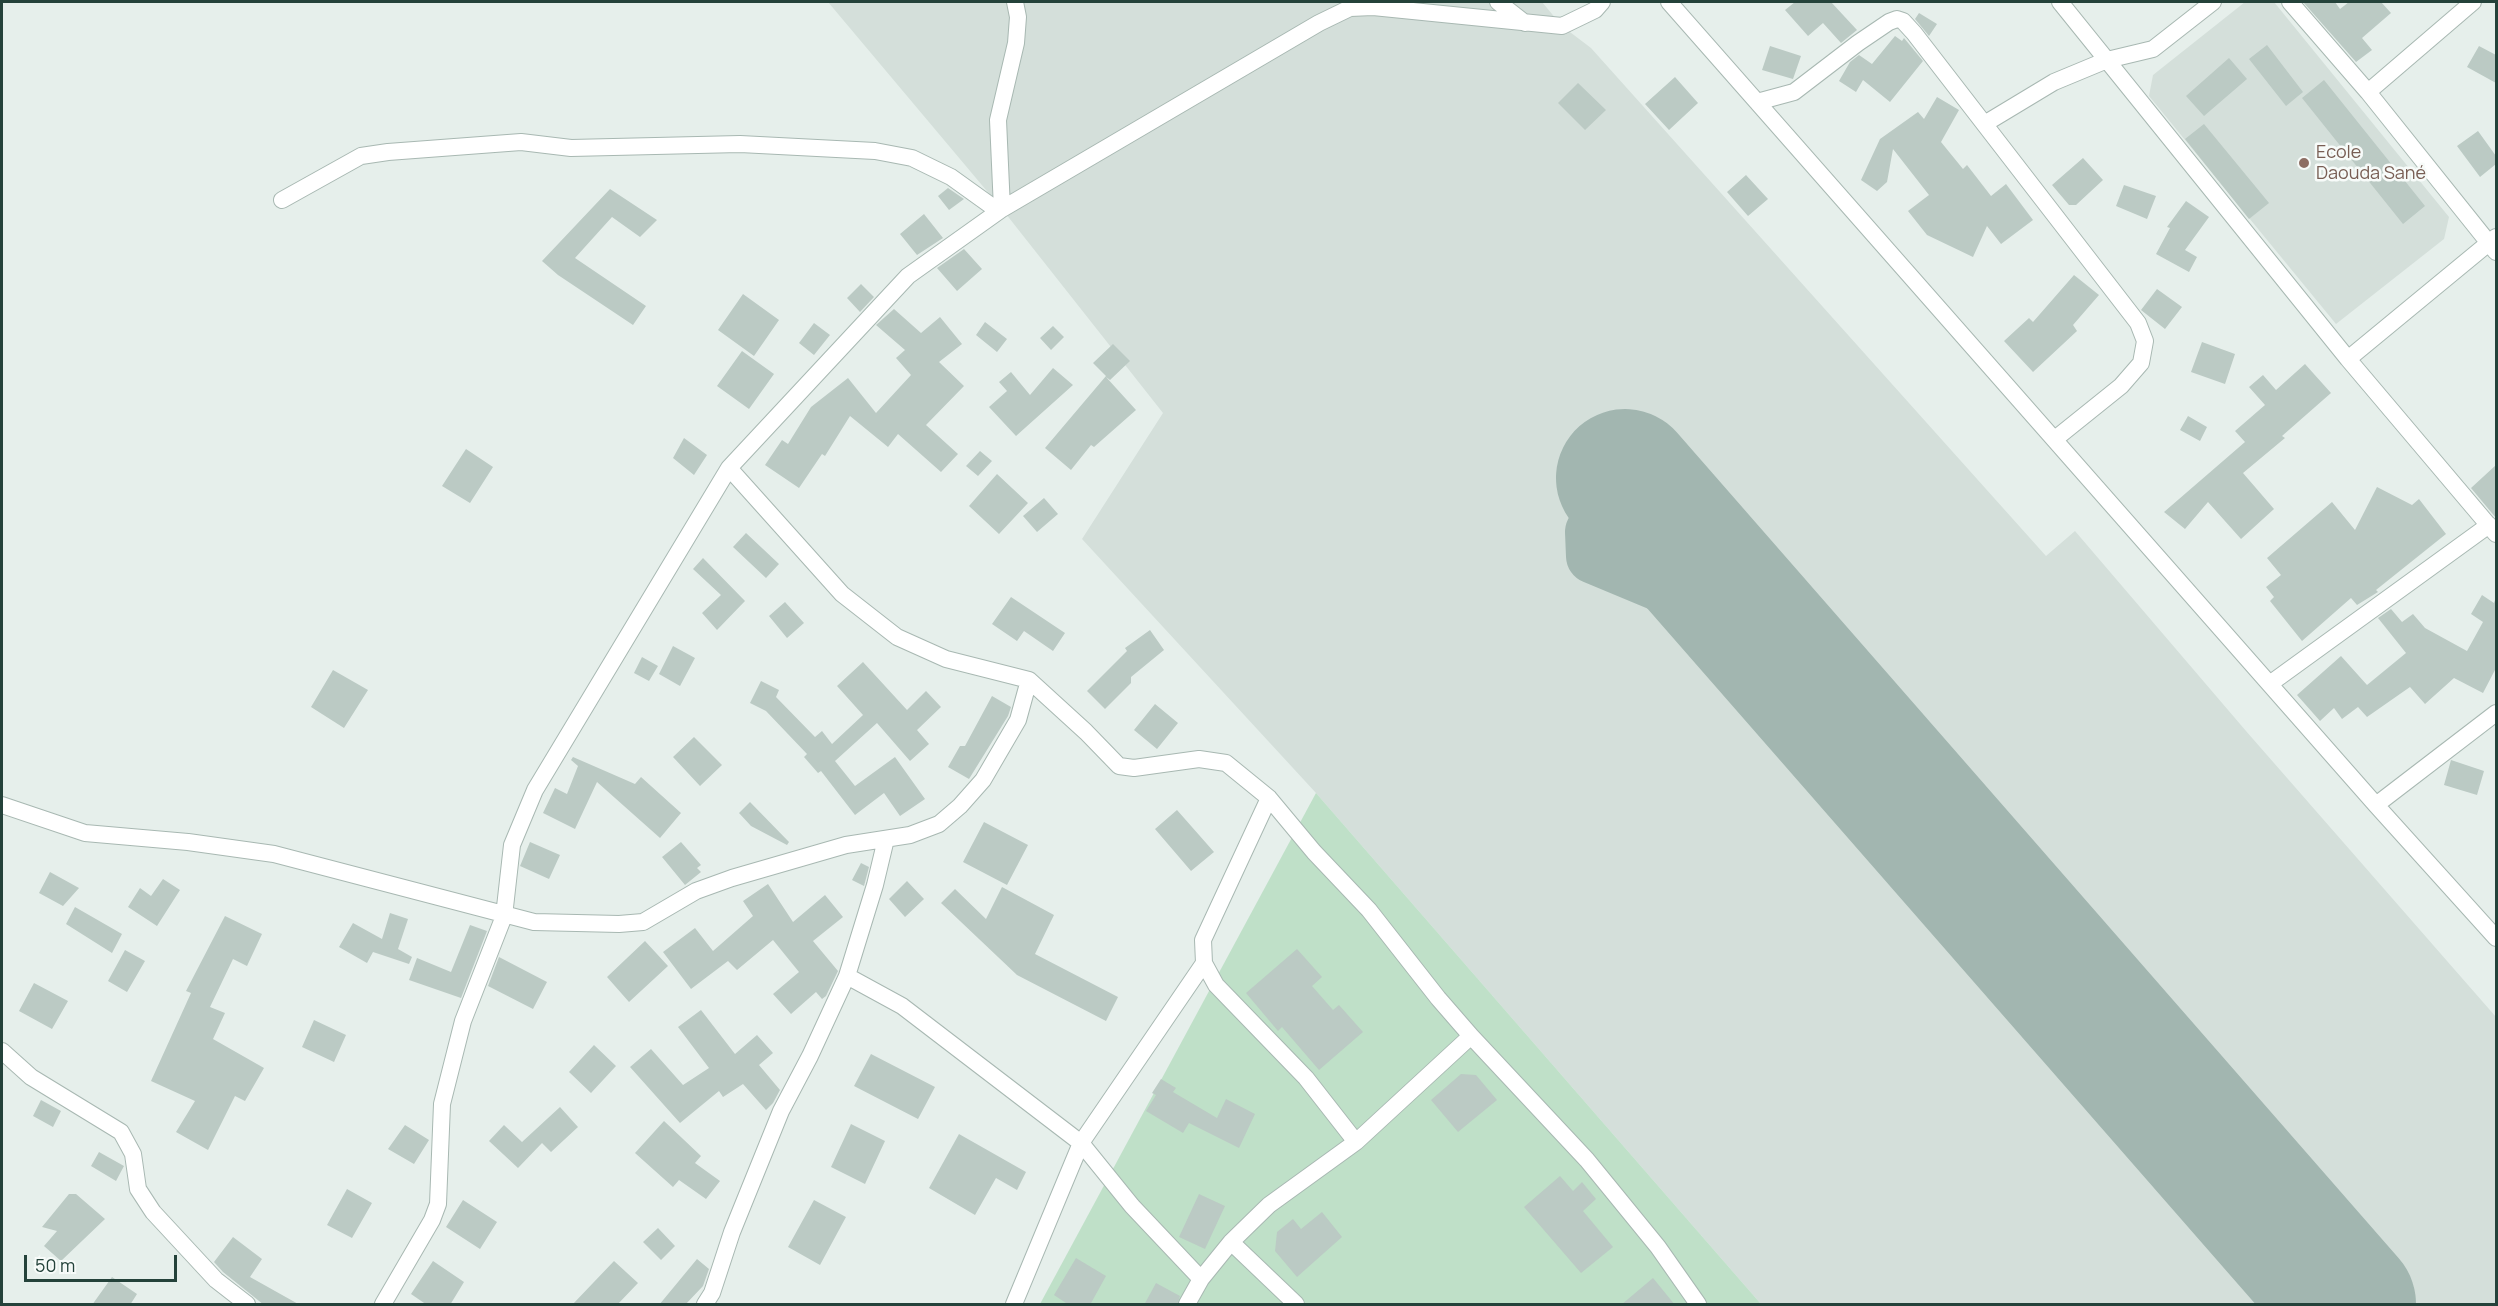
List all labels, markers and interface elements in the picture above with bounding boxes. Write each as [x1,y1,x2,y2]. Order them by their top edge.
place label: Ecole Daouda Sané [2316,142,2426,184]
marker: Ecole Daouda Sané [2297,156,2311,170]
scale bar [27,1243,180,1281]
text: 50 m [35,1253,75,1277]

